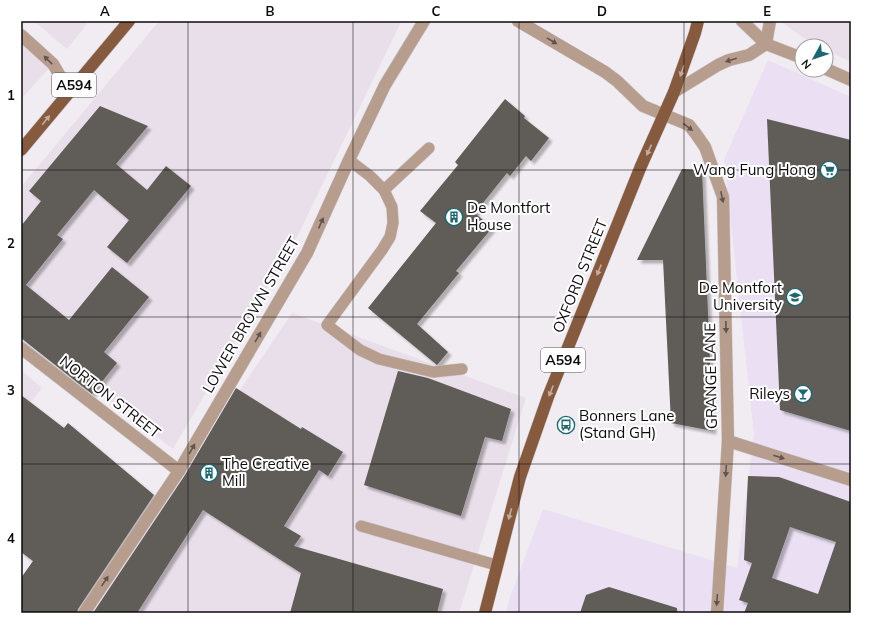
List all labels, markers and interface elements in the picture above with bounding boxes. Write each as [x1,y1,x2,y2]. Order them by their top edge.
text: A [100,3,110,19]
text: B [266,3,275,19]
text: C [432,3,441,19]
text: D [597,3,607,19]
text: E [763,3,771,19]
one-way arrow [546,37,558,44]
north arrow [794,38,834,78]
one-way arrow [43,55,53,65]
one-way arrow [725,57,737,63]
text: N [798,57,814,72]
one-way arrow [678,66,684,78]
road number: A594 [52,73,96,97]
text: 1 [7,87,15,103]
one-way arrow [41,115,50,125]
one-way arrow [683,123,694,131]
one-way arrow [646,144,652,156]
place label: Wang Fung Hong [693,160,816,179]
supermarket icon: Wang Fung Hong [819,160,839,180]
one-way arrow [719,191,725,203]
place label: De Montfort House [467,198,550,234]
building icon: De Montfort House [444,207,464,227]
street label: OXFORD STREET [548,216,611,336]
one-way arrow [318,217,324,229]
street label: LOWER BROWN STREET [198,233,303,396]
text: 2 [7,235,15,251]
one-way arrow [596,265,602,277]
place label: De Montfort University [699,278,782,314]
school or university icon: De Montfort University [785,287,805,307]
one-way arrow [723,321,729,334]
street label: GRANGE LANE [700,323,721,429]
one-way arrow [255,331,262,343]
road number: A594 [541,348,585,372]
street label: NORTON STREET [56,351,165,442]
text: 3 [7,382,15,398]
place label: Rileys [749,384,790,403]
bar icon: Rileys [793,384,813,404]
one-way arrow [547,385,553,397]
place label: Bonners Lane (Stand GH) [579,406,674,442]
bus stop icon: Bonners Lane (Stand GH) [556,415,576,435]
one-way arrow [189,443,196,455]
place label: The Creative Mill [222,454,310,490]
one-way arrow [773,454,785,460]
building icon: The Creative Mill [199,463,219,483]
one-way arrow [723,465,730,477]
one-way arrow [507,508,513,520]
text: 4 [7,530,15,546]
one-way arrow [101,575,109,586]
one-way arrow [714,594,721,606]

